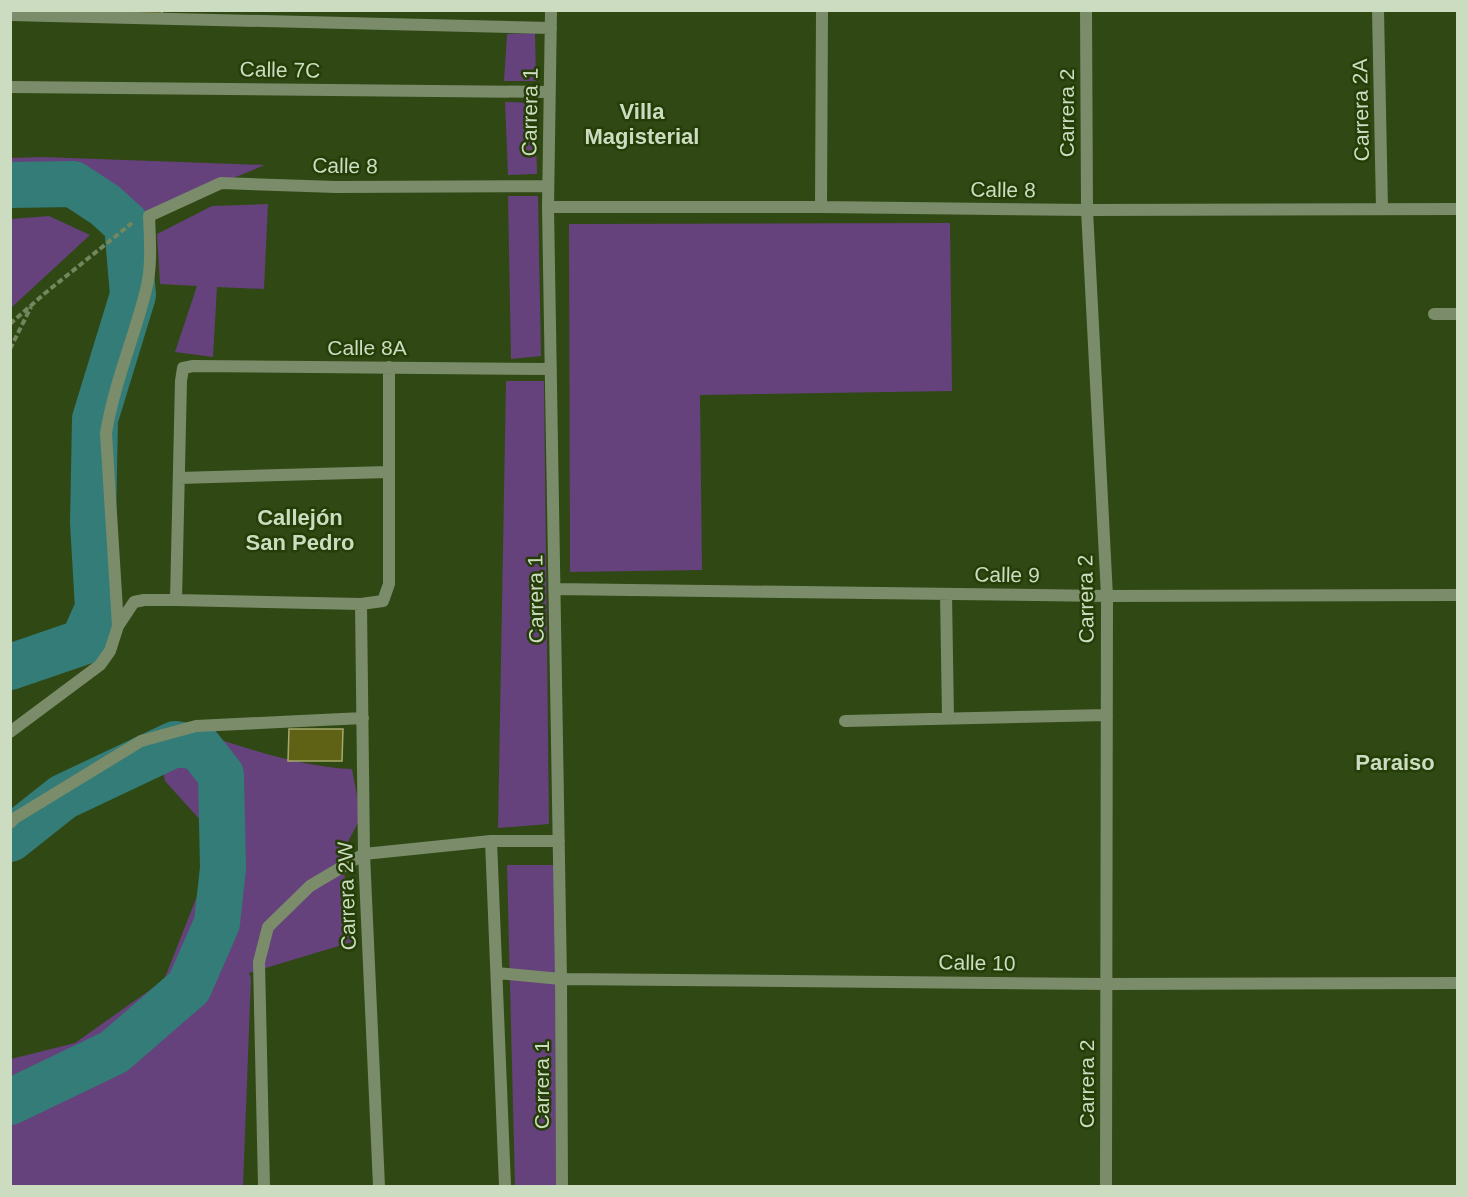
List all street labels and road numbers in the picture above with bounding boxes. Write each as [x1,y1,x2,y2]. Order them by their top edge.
street label: Calle 7C [240,57,320,82]
street label: Carrera 2A [1348,58,1373,162]
street label: Carrera 1 [517,67,542,157]
street label: Carrera 2 [1055,69,1078,157]
street label: Calle 8 [312,153,378,178]
street label: Calle 8 [970,177,1036,202]
street label: Calle 8A [327,336,407,359]
street label: Carrera 1 [523,554,548,644]
street label: Carrera 2 [1073,554,1098,644]
street label: Calle 9 [974,562,1040,587]
street label: Carrera 2W [333,841,360,951]
street label: Calle 10 [938,950,1016,975]
street label: Carrera 2 [1075,1040,1098,1128]
street label: Carrera 1 [530,1041,553,1129]

